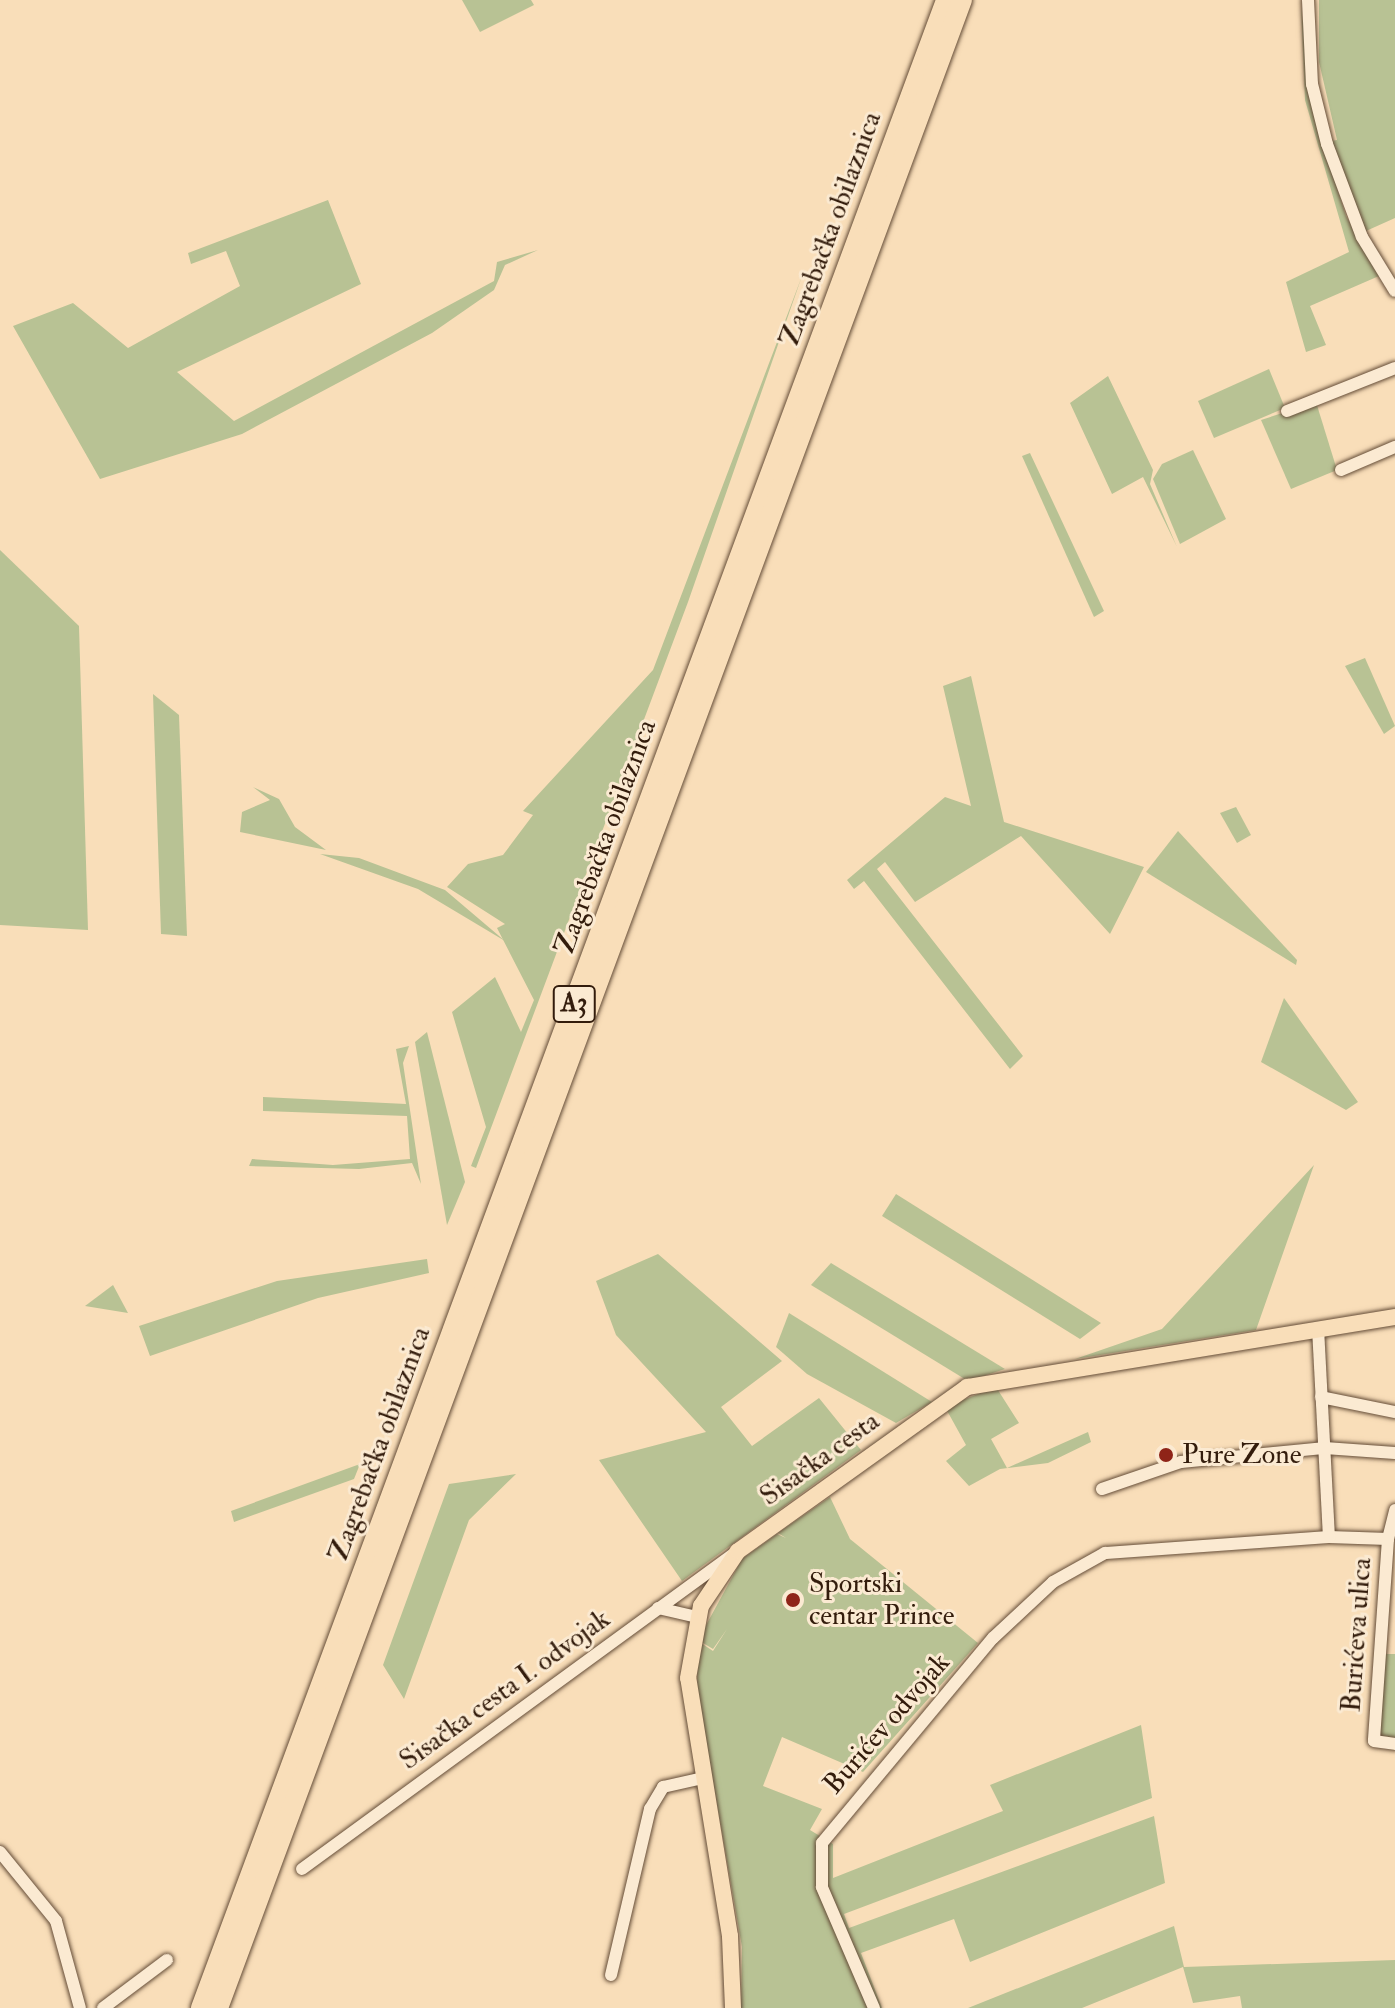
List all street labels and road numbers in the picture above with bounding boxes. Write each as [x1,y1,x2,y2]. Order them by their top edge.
street label: Zagrebačka obilaznica [773,107,889,351]
street label: Zagrebačka obilaznica [548,715,664,959]
road number: A3 [552,982,596,1026]
street label: Zagrebačka obilaznica [322,1322,438,1566]
street label: Sisačka cesta [754,1405,886,1513]
street label: Burićeva ulica [1335,1557,1379,1713]
street label: Sisačka cesta I. odvojak [393,1602,617,1778]
street label: Burićev odvojak [817,1647,957,1801]

